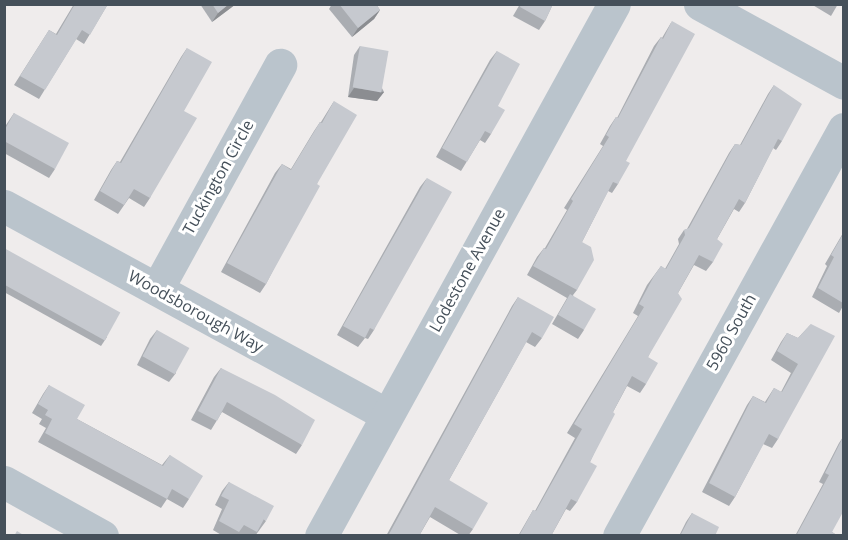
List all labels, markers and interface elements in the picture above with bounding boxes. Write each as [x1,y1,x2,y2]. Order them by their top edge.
street label: Tuckington Circle [179,116,257,238]
street label: Lodestone Avenue [425,205,509,335]
street label: Woodsborough Way [125,266,267,356]
street label: 5960 South [702,290,760,374]

